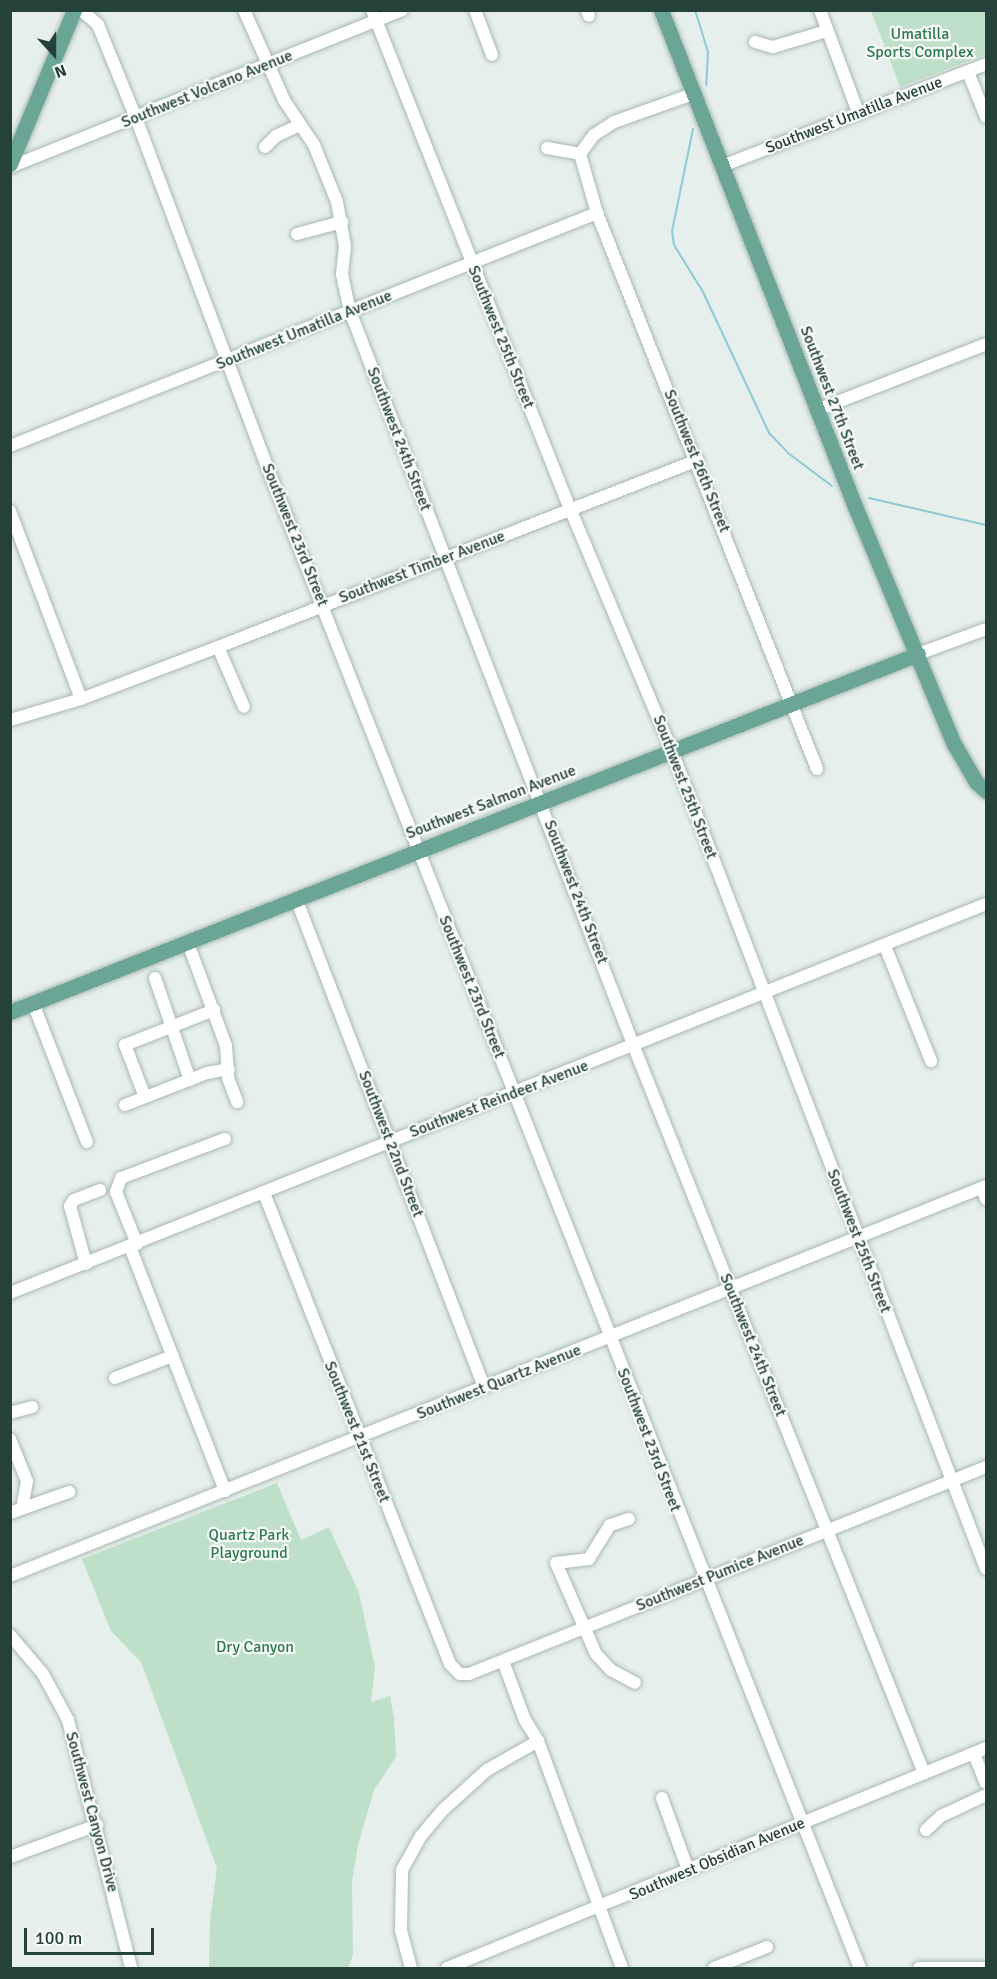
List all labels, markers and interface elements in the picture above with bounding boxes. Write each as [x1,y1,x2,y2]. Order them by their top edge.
north arrow [24,24,84,84]
park label: Umatilla Sports Complex [866,24,974,62]
street label: Southwest Volcano Avenue [119,46,295,132]
text: N [52,59,69,82]
street label: Southwest Umatilla Avenue [763,72,945,158]
street label: Southwest 25th Street [464,263,538,411]
street label: Southwest Umatilla Avenue [213,286,395,374]
street label: Southwest 27th Street [796,323,868,473]
street label: Southwest 24th Street [363,364,435,514]
street label: Southwest 26th Street [660,387,734,535]
street label: Southwest 23rd Street [258,461,332,609]
street label: Southwest Timber Avenue [336,526,508,608]
street label: Southwest 25th Street [649,712,721,862]
street label: Southwest Salmon Avenue [403,761,579,843]
street label: Southwest 24th Street [540,817,612,967]
street label: Southwest 23rd Street [435,913,509,1061]
street label: Southwest Reindeer Avenue [407,1056,591,1142]
street label: Southwest 22nd Street [354,1068,428,1220]
street label: Southwest 25th Street [823,1166,895,1316]
street label: Southwest 24th Street [716,1271,790,1419]
street label: Southwest Quartz Avenue [414,1340,584,1424]
street label: Southwest 21st Street [320,1359,394,1505]
street label: Southwest 23rd Street [613,1366,685,1514]
park label: Quartz Park Playground [209,1525,289,1563]
street label: Southwest Pumice Avenue [633,1531,807,1615]
park label: Dry Canyon [216,1637,294,1657]
street label: Southwest Canyon Drive [61,1730,123,1894]
street label: Southwest Obsidian Avenue [626,1813,808,1905]
scale bar [27,1916,158,1954]
text: 100 m [35,1927,82,1949]

